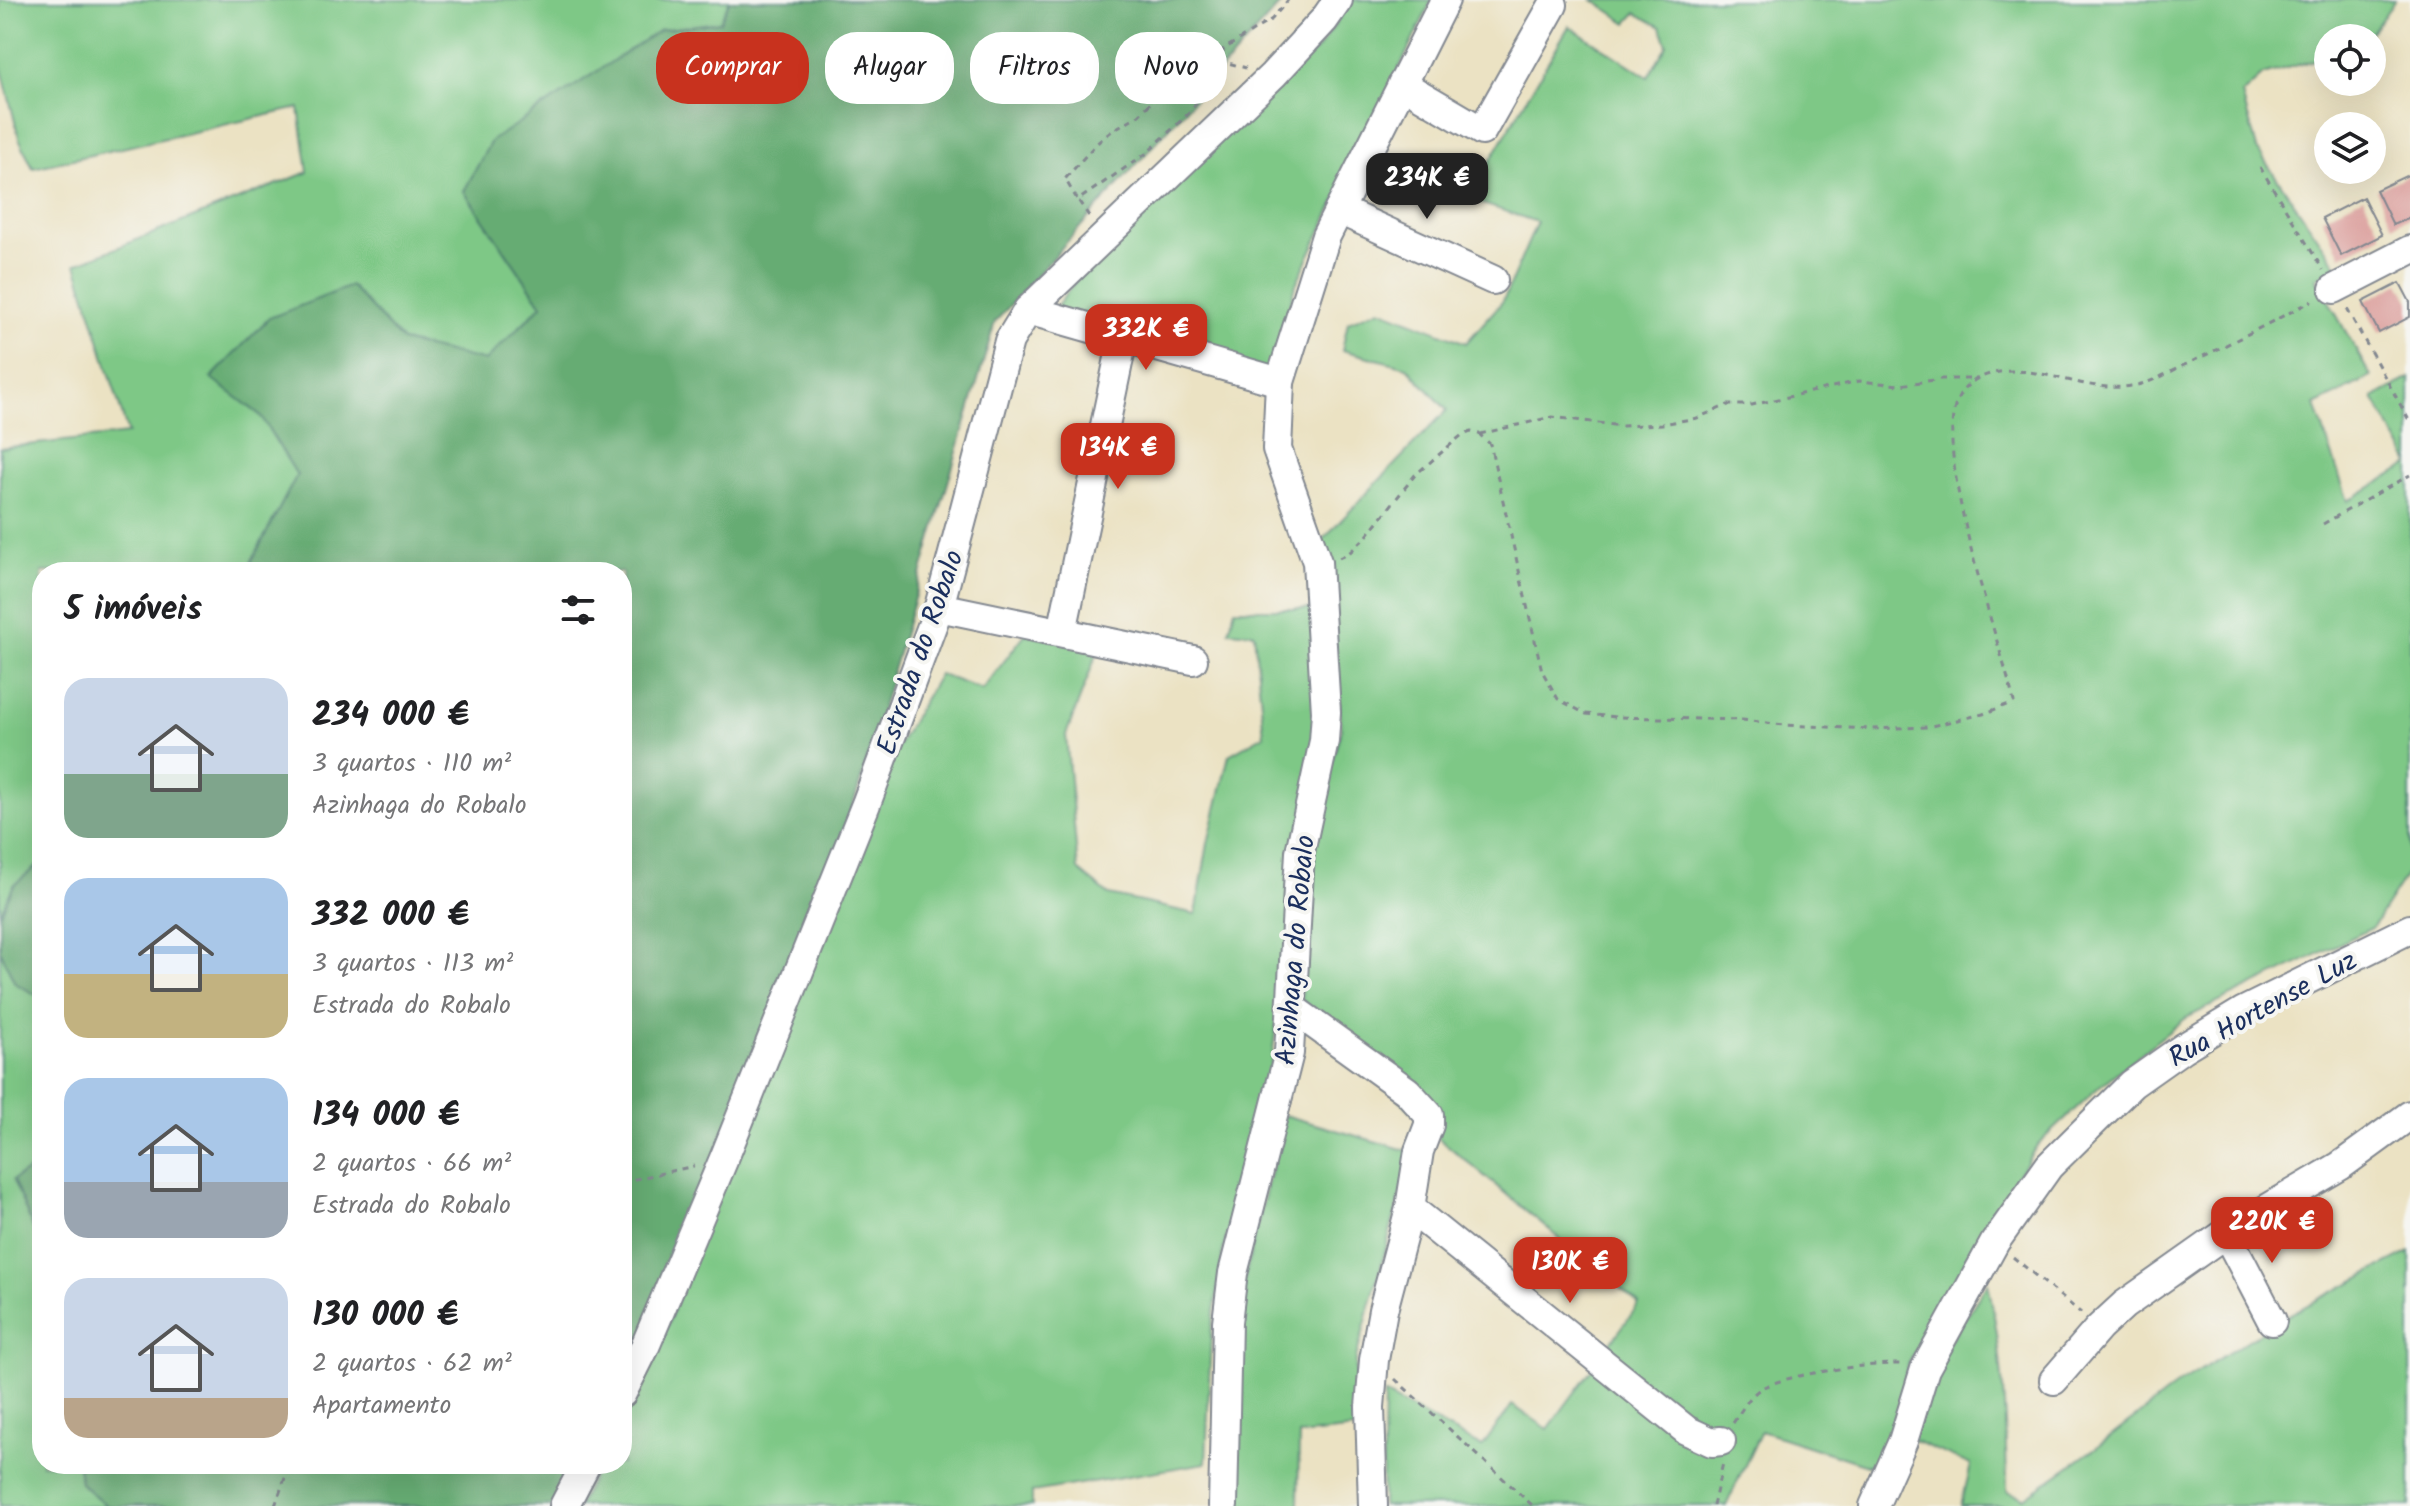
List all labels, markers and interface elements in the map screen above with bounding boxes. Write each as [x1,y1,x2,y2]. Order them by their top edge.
map controls [2314,24,2386,184]
button: locate [2314,24,2386,96]
chip: Comprar [656,32,809,104]
chip: Alugar [825,32,954,104]
chip: Filtros [970,32,1099,104]
chip: Novo [1115,32,1227,104]
button: layers [2314,112,2386,184]
pin: 234K € [1362,153,1492,221]
text: 234K € [1384,158,1470,200]
pin: 332K € [1081,304,1211,372]
text: 332K € [1103,309,1189,351]
pin: 134K € [1053,423,1183,491]
text: 134K € [1079,428,1157,470]
street label: Estrada do Robalo [865,544,978,761]
text: 5 imóveis [64,583,202,637]
icon: filters [556,588,600,632]
text: 234 000 € [312,689,469,743]
icon: home [128,710,224,806]
text: 3 quartos · 110 m² [312,743,511,785]
text: Azinhaga do Robalo [312,785,527,827]
street label: Azinhaga do Robalo [1264,833,1329,1067]
text: 332 000 € [312,889,469,943]
icon: home [128,910,224,1006]
street label: Rua Hortense Luz [2160,940,2366,1081]
text: 3 quartos · 113 m² [312,943,513,985]
text: Estrada do Robalo [312,985,511,1027]
text: 134 000 € [312,1089,459,1143]
icon: home [128,1110,224,1206]
text: 2 quartos · 66 m² [312,1143,511,1185]
text: Estrada do Robalo [312,1185,511,1227]
pin: 220K € [2207,1197,2337,1265]
text: 220K € [2229,1202,2315,1244]
pin: 130K € [1505,1237,1635,1305]
text: 130K € [1531,1242,1609,1284]
text: 130 000 € [312,1289,458,1343]
icon: home [128,1310,224,1406]
text: 2 quartos · 62 m² [312,1343,512,1385]
text: Apartamento [312,1385,451,1427]

